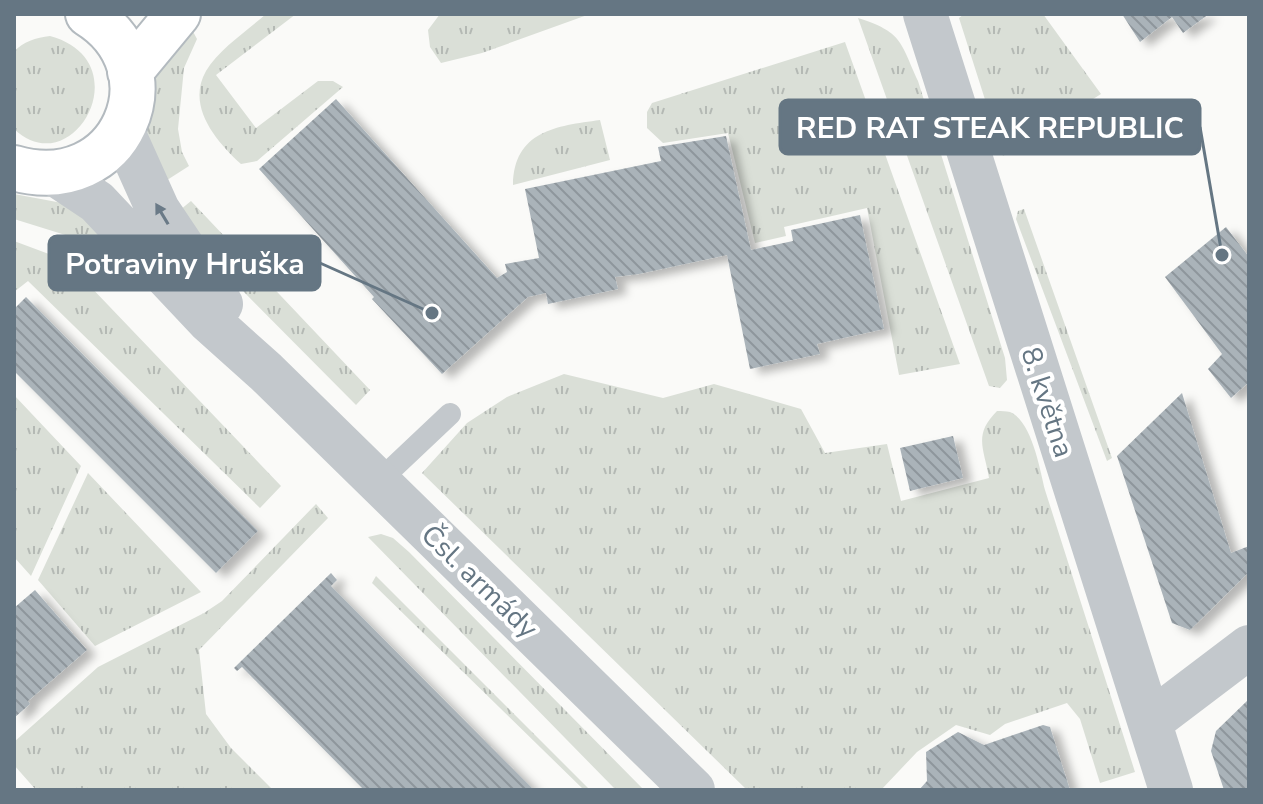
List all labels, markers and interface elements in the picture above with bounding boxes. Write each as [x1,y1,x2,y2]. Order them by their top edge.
callout: RED RAT STEAK REPUBLIC [780,100,1200,154]
text: RED RAT STEAK REPUBLIC [796,108,1184,149]
one-way arrow [155,203,169,225]
callout: Potraviny Hruška [49,236,320,290]
text: Potraviny Hruška [65,244,305,285]
street label: 8. května [1011,342,1083,462]
street label: Čsl. armády [413,516,546,647]

